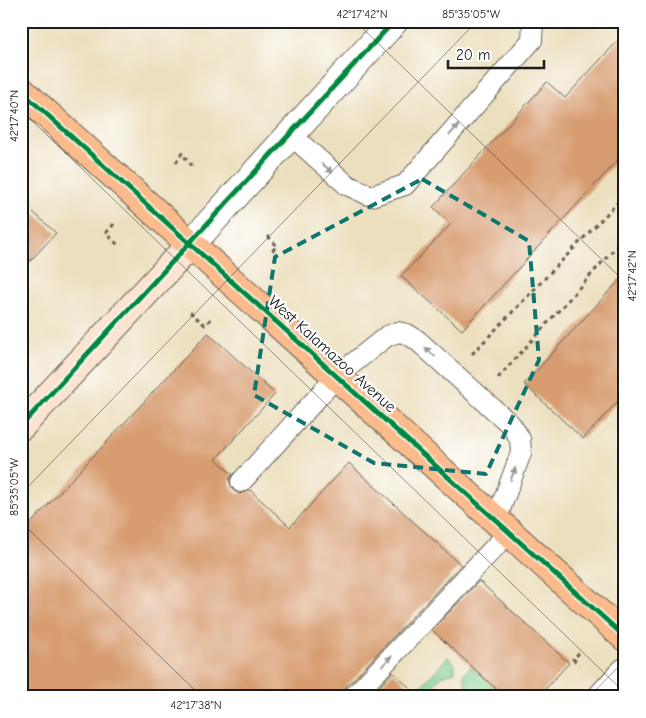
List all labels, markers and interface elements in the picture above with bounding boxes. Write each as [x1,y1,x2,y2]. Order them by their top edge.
text: 42°17'42"N [336,7,388,21]
text: 85°35'05"W [442,7,501,21]
scale bar [448,38,545,70]
text: 20 m [456,46,490,64]
text: 42°17'40"N [7,90,21,142]
one-way arrow [448,124,460,136]
one-way arrow [320,162,333,173]
text: 42°17'42"N [625,250,639,302]
street label: West Kalamazoo Avenue [265,292,399,416]
one-way arrow [425,346,437,358]
text: 85°35'05"W [7,457,21,516]
one-way arrow [509,466,517,481]
one-way arrow [381,656,393,668]
text: 42°17'38"N [170,698,222,712]

